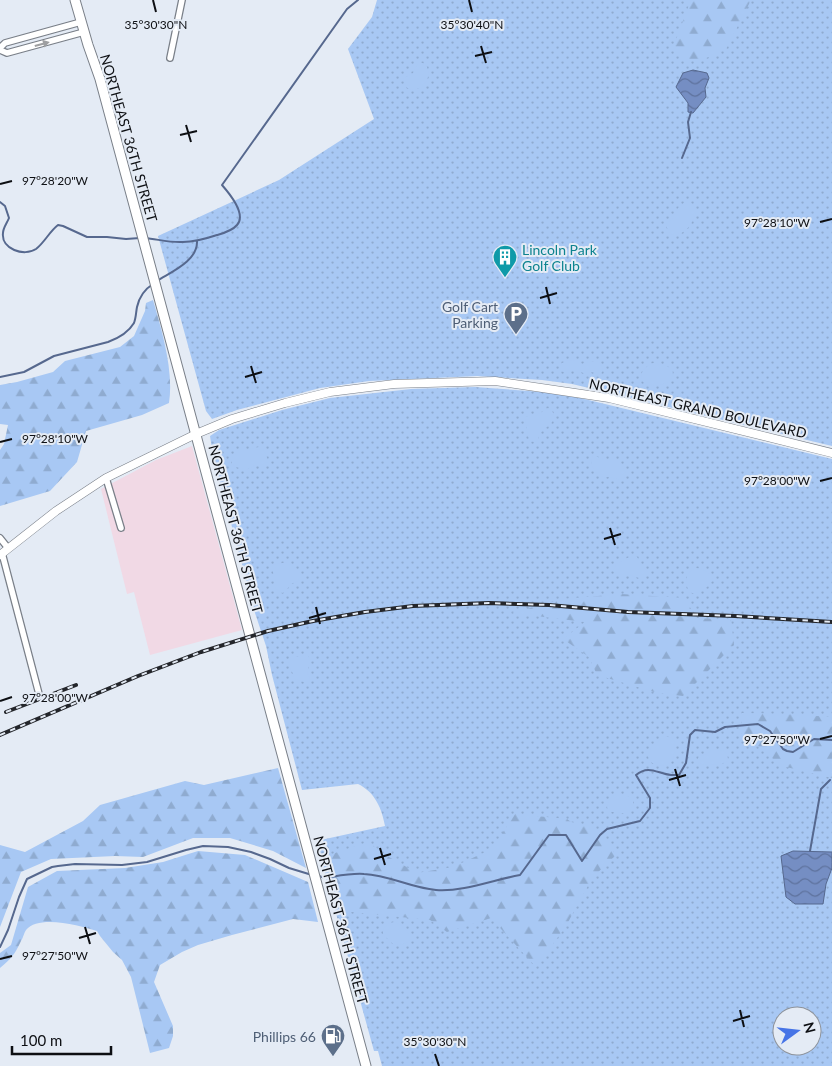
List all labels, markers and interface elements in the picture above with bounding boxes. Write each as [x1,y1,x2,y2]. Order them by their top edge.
text: 35°30'30"N [125,17,187,32]
text: 35°30'40"N [441,17,503,32]
one-way arrow [34,40,49,48]
street label: NORTHEAST 36TH STREET [97,52,161,225]
text: 97°28'20"W [22,173,89,188]
text: 97°28'10"W [744,215,811,230]
place label: Lincoln Park Golf Club [522,241,598,274]
building icon: Lincoln Park Golf Club [492,244,518,278]
place label: Golf Cart Parking [442,298,498,331]
parking icon: Golf Cart Parking [503,301,529,335]
street label: NORTHEAST GRAND BOULEVARD [588,375,808,441]
text: 97°28'10"W [22,431,89,446]
street label: NORTHEAST 36TH STREET [205,443,267,616]
text: 97°28'00"W [744,473,811,488]
text: 97°28'00"W [22,690,89,705]
text: 97°27'50"W [744,732,811,747]
street label: NORTHEAST 36TH STREET [310,834,372,1007]
text: 97°27'50"W [22,948,89,963]
north arrow [772,1006,822,1056]
text: N [800,1020,820,1035]
fuel station icon: Phillips 66 [320,1023,346,1057]
scale bar [12,1024,111,1056]
place label: Phillips 66 [253,1028,316,1045]
text: 100 m [20,1031,62,1049]
text: 35°30'30"N [404,1034,466,1049]

